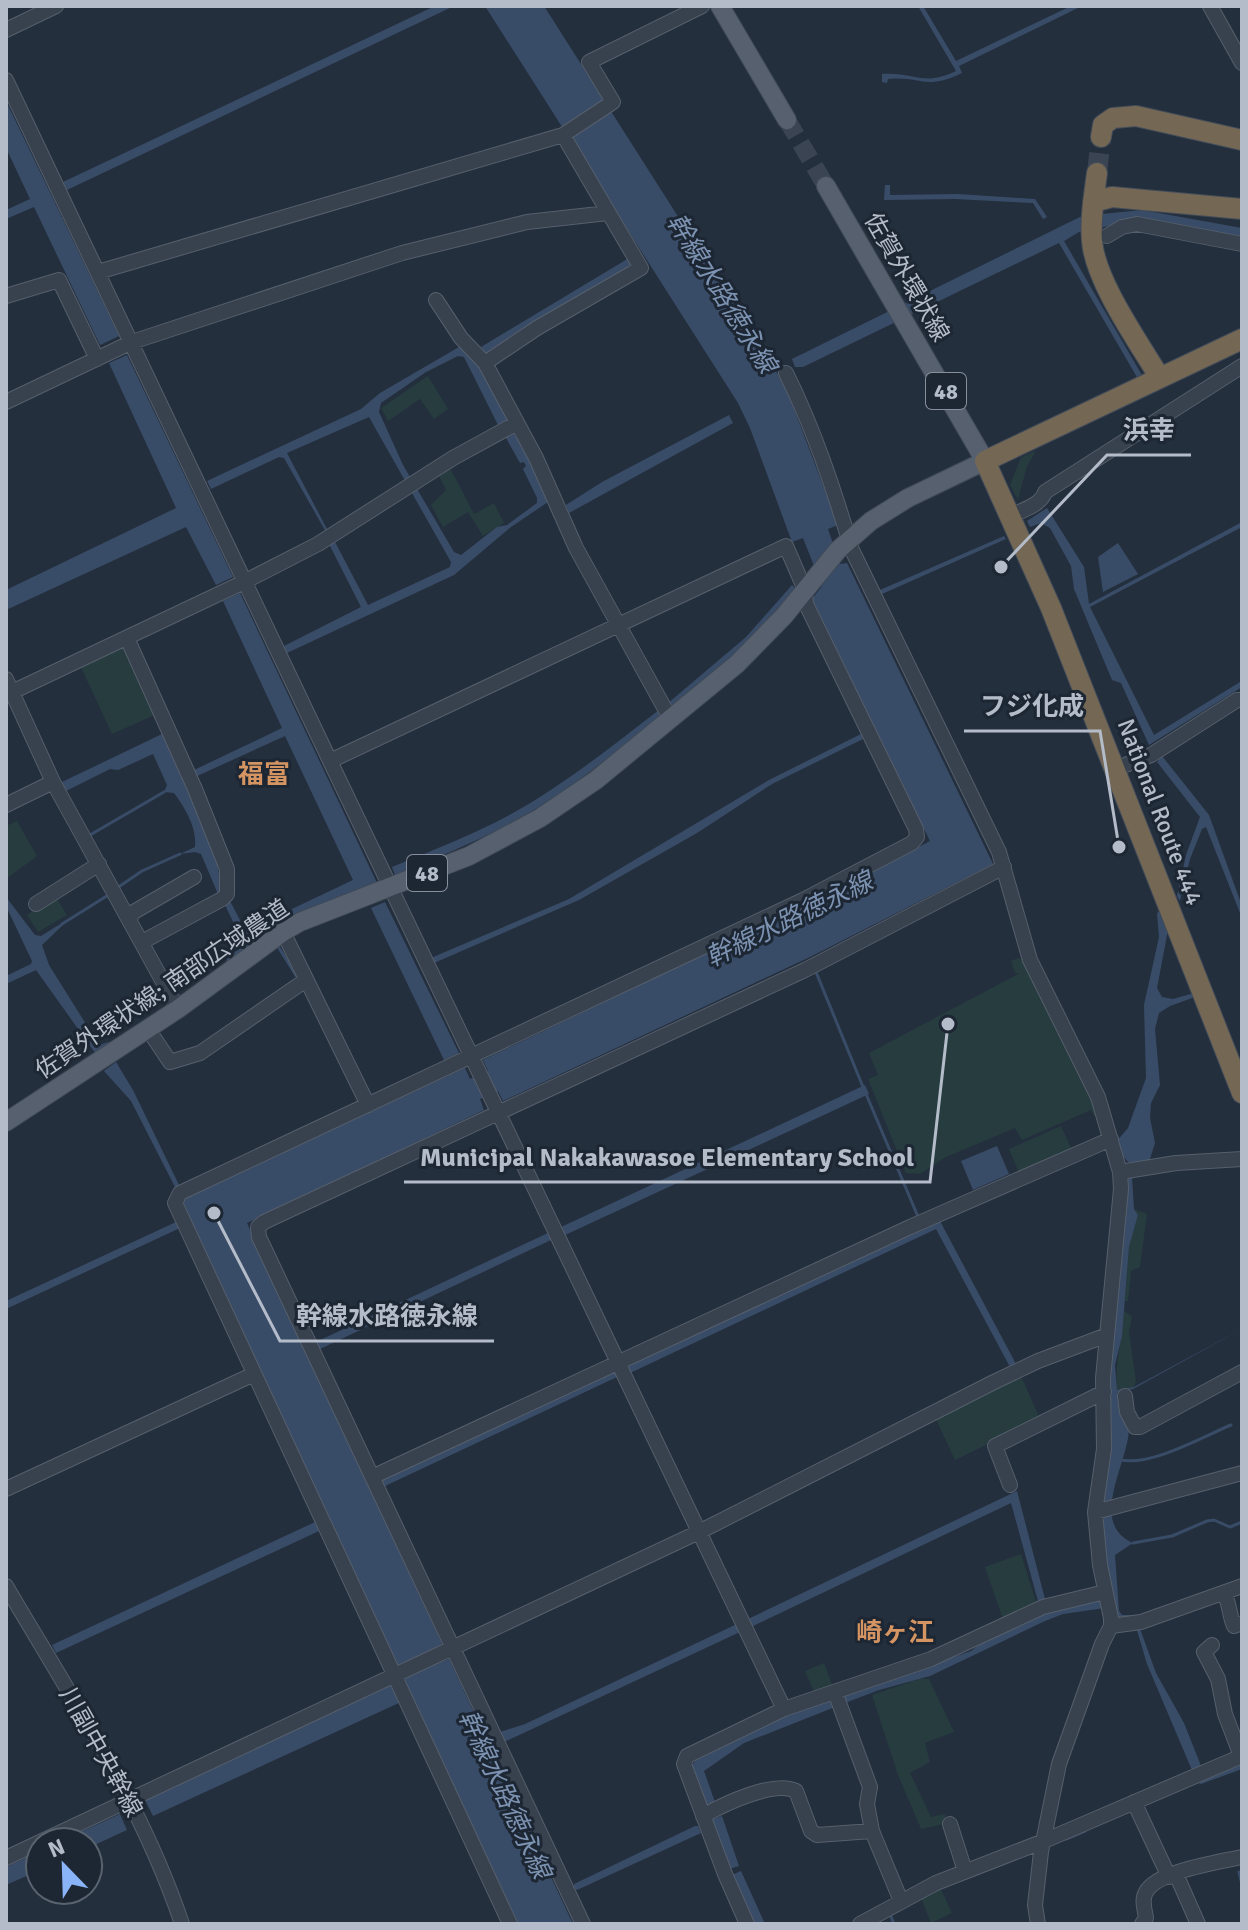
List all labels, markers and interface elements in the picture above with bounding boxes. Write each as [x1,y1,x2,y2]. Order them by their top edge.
street label: 佐賀外環状線 [858,207,956,347]
water label: 幹線水路徳永線 [659,208,785,382]
road number: 48 [926,373,966,409]
callout: 浜幸 [1107,405,1191,455]
text: 浜幸 [1123,415,1175,447]
callout: フジ化成 [964,681,1100,731]
text: フジ化成 [980,691,1084,723]
street label: National Route 444 [1111,714,1209,910]
district label: 福富 [238,759,290,791]
road number: 48 [407,855,447,891]
water label: 幹線水路徳永線 [701,864,881,974]
street label: 佐賀外環状線; 南部広域農道 [29,893,295,1085]
callout: Municipal Nakakawasoe Elementary School [404,1132,930,1182]
text: Municipal Nakakawasoe Elementary School [420,1142,914,1174]
callout: 幹線水路徳永線 [280,1291,494,1341]
text: 幹線水路徳永線 [296,1301,478,1333]
district label: 崎ヶ江 [856,1617,934,1649]
street label: 川副中央幹線 [53,1682,149,1822]
water label: 幹線水路徳永線 [451,1705,558,1886]
north arrow [24,1826,104,1906]
text: N [44,1833,69,1863]

